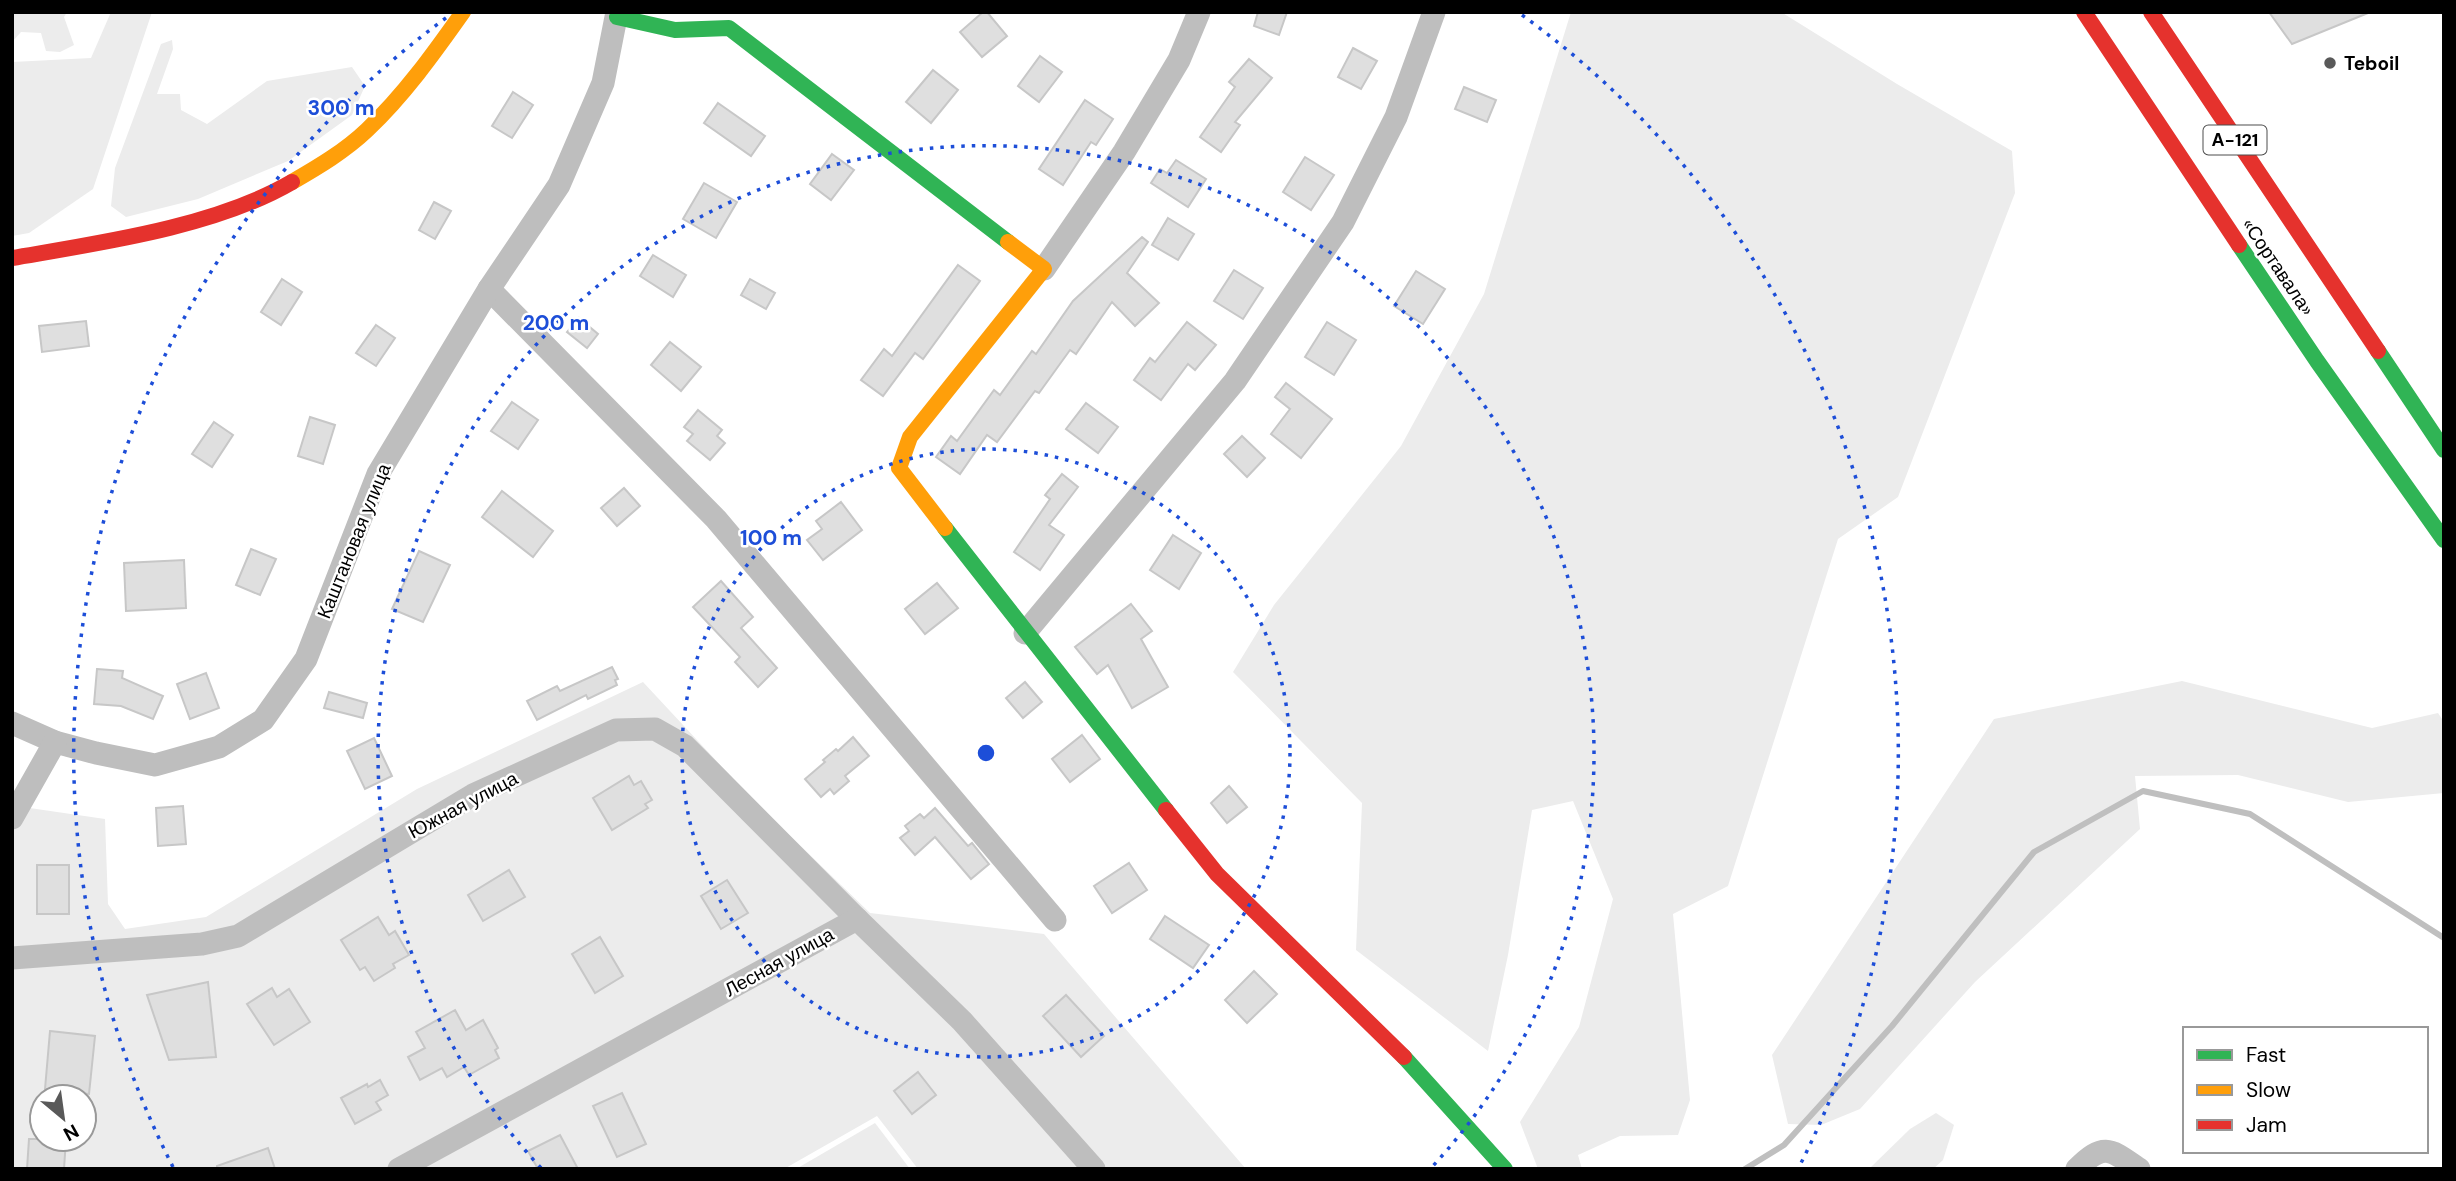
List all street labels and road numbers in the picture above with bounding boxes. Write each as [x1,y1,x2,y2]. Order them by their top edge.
road number: А-121 [2204,125,2266,154]
street label: «Сортавала» [2236,213,2320,321]
street label: Каштановая улица [312,459,397,622]
street label: Южная улица [404,765,522,844]
street label: Лесная улица [720,921,838,1002]

